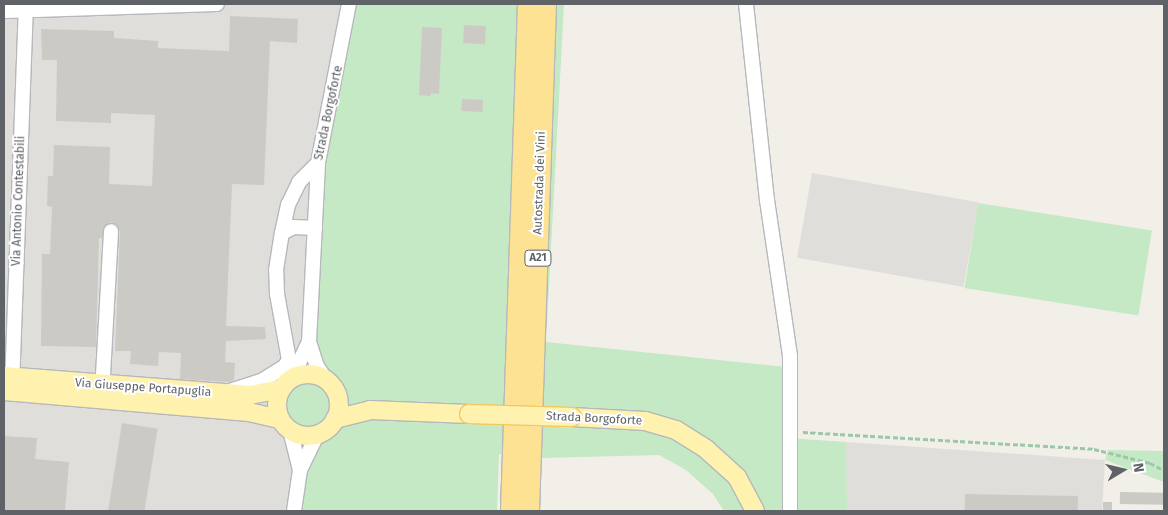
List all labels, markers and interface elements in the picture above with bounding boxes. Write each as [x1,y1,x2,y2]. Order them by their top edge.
street label: Strada Borgoforte [312,64,346,162]
street label: Autostrada dei Vini [531,131,549,235]
street label: Via Antonio Contestabili [10,136,28,266]
road number: A21 [524,250,552,266]
street label: Via Giuseppe Portapuglia [74,376,212,400]
street label: Strada Borgoforte [545,409,643,429]
north arrow [1098,445,1148,495]
text: N [1129,462,1147,473]

